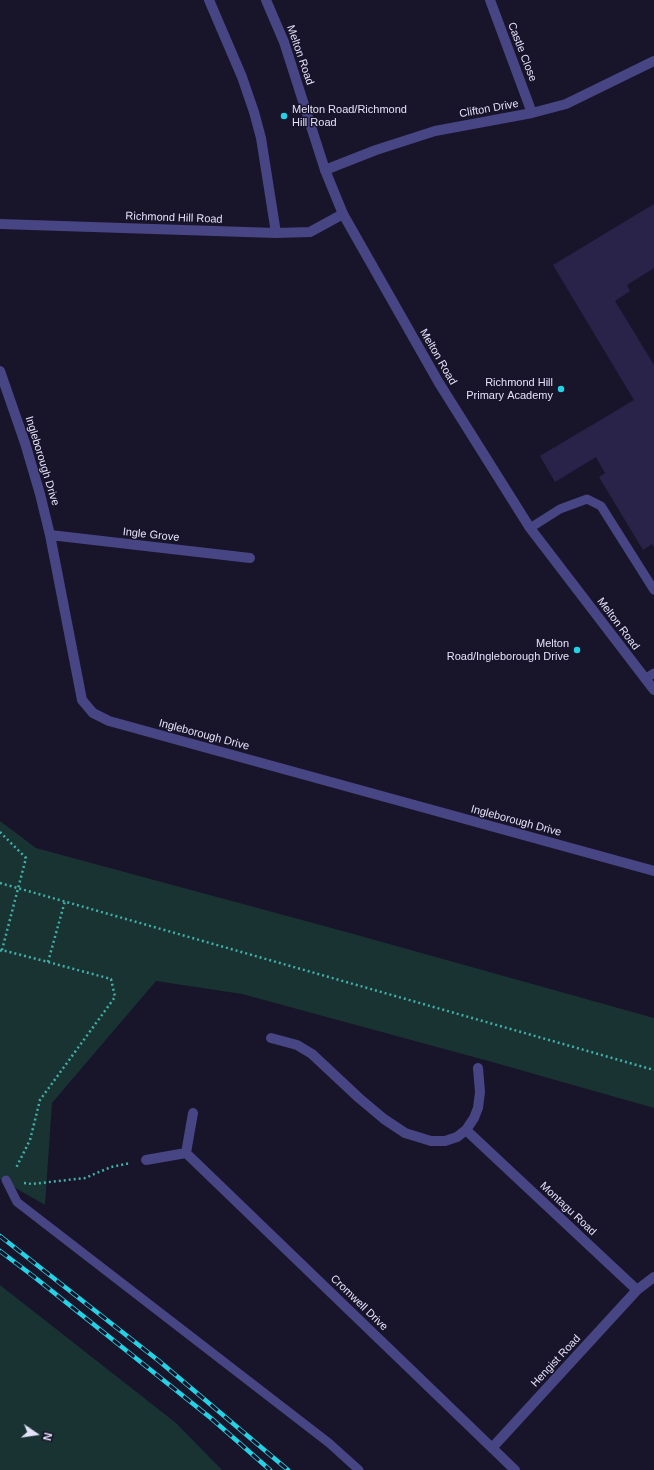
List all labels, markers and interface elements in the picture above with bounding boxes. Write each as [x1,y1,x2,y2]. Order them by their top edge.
street label: Castle Close [505,21,539,83]
street label: Melton Road [284,23,316,87]
street label: Clifton Drive [458,97,520,121]
place label: Melton Road/Richmond Hill Road [292,103,407,129]
marker: Melton Road/Richmond Hill Road [279,111,289,121]
street label: Richmond Hill Road [125,210,223,226]
street label: Melton Road [417,327,459,387]
place label: Richmond Hill Primary Academy [466,376,553,402]
marker: Richmond Hill Primary Academy [556,384,566,394]
street label: Ingleborough Drive [22,415,62,507]
street label: Ingle Grove [122,525,180,545]
street label: Melton Road [594,595,642,653]
place label: Melton Road/Ingleborough Drive [447,637,569,663]
marker: Melton Road/Ingleborough Drive [572,645,582,655]
street label: Ingleborough Drive [157,717,251,753]
street label: Ingleborough Drive [469,803,563,839]
street label: Montagu Road [537,1180,599,1238]
street label: Cromwell Drive [328,1272,390,1334]
street label: Hengist Road [528,1332,584,1390]
north arrow [16,1414,56,1454]
text: N [41,1431,54,1442]

